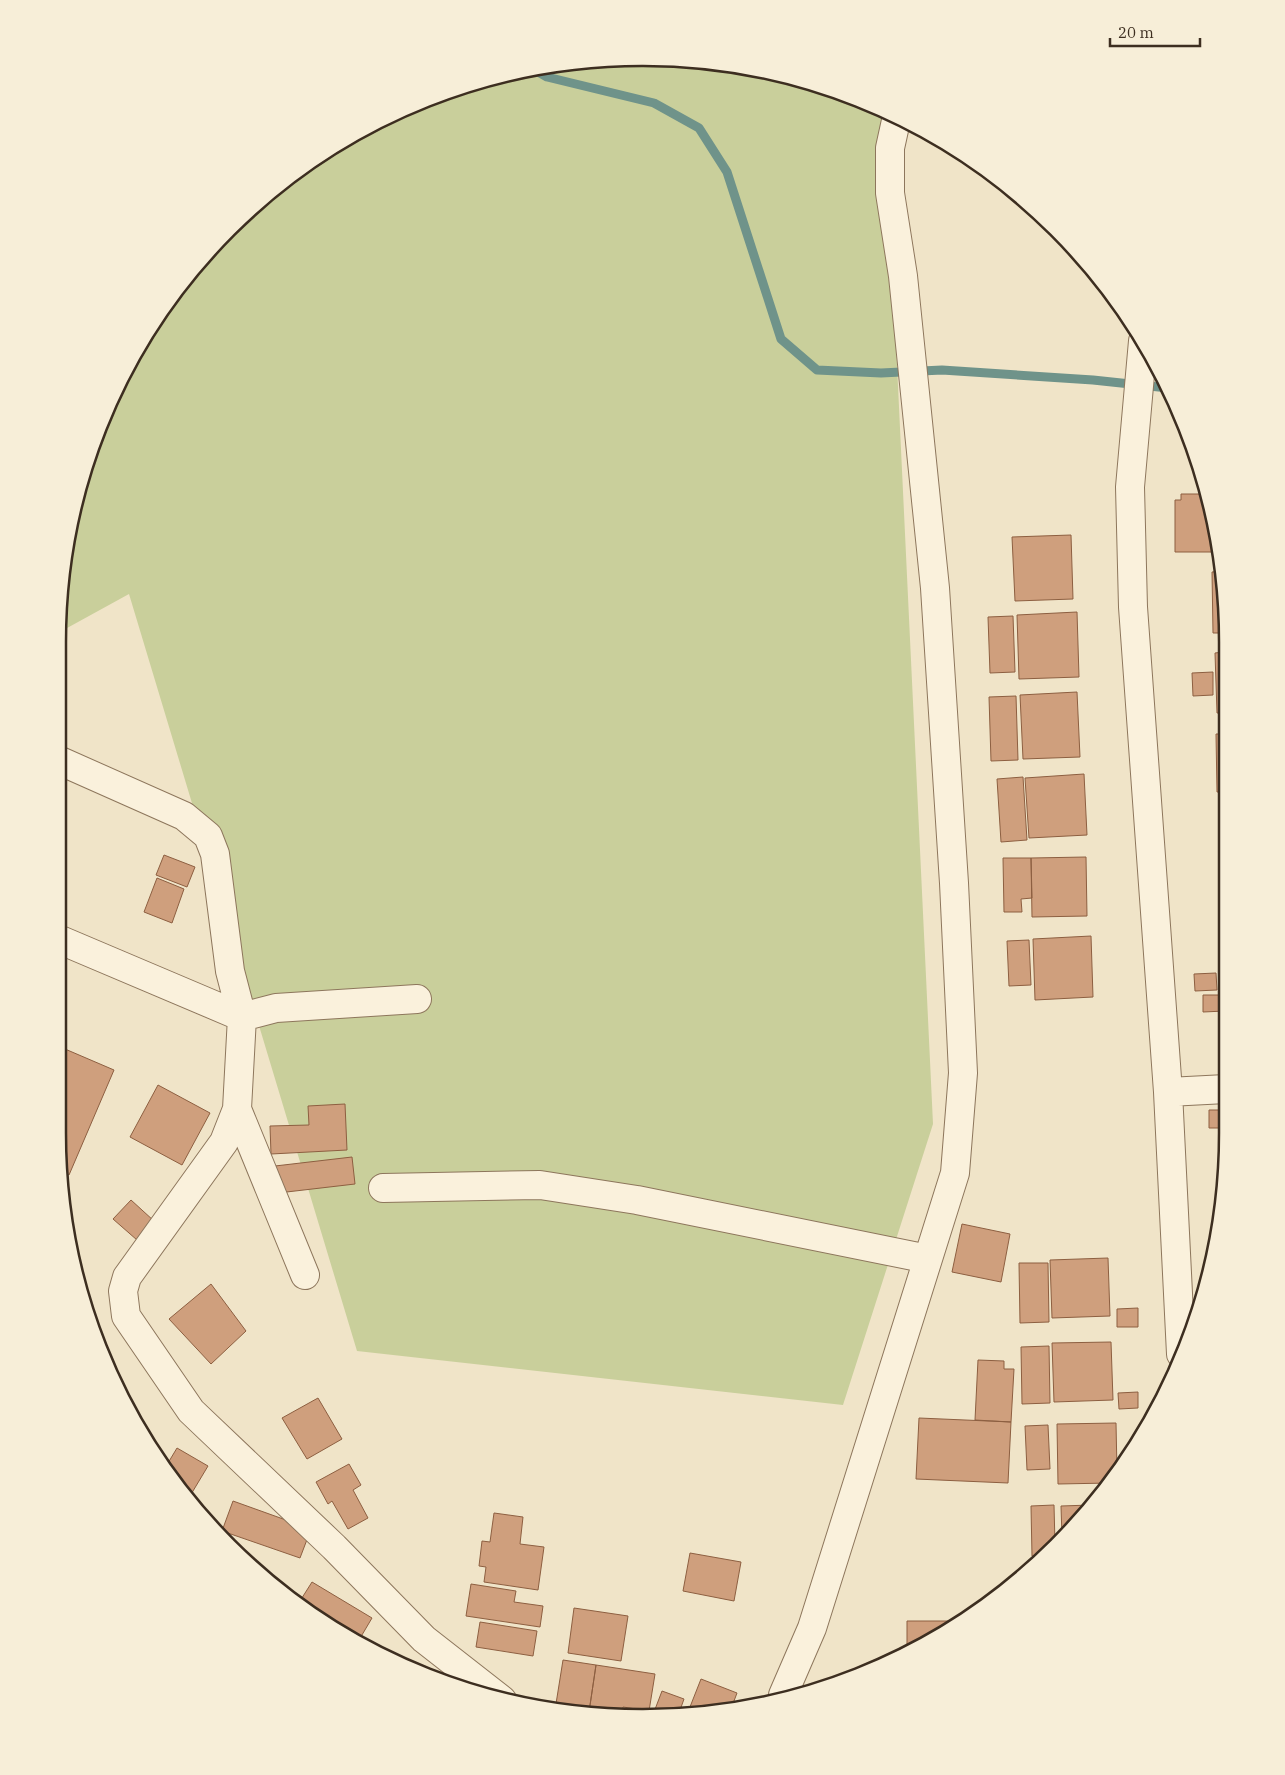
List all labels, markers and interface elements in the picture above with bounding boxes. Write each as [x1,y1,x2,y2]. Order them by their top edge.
scale bar [1110,15,1200,47]
text: 20 m [1118,23,1154,42]

